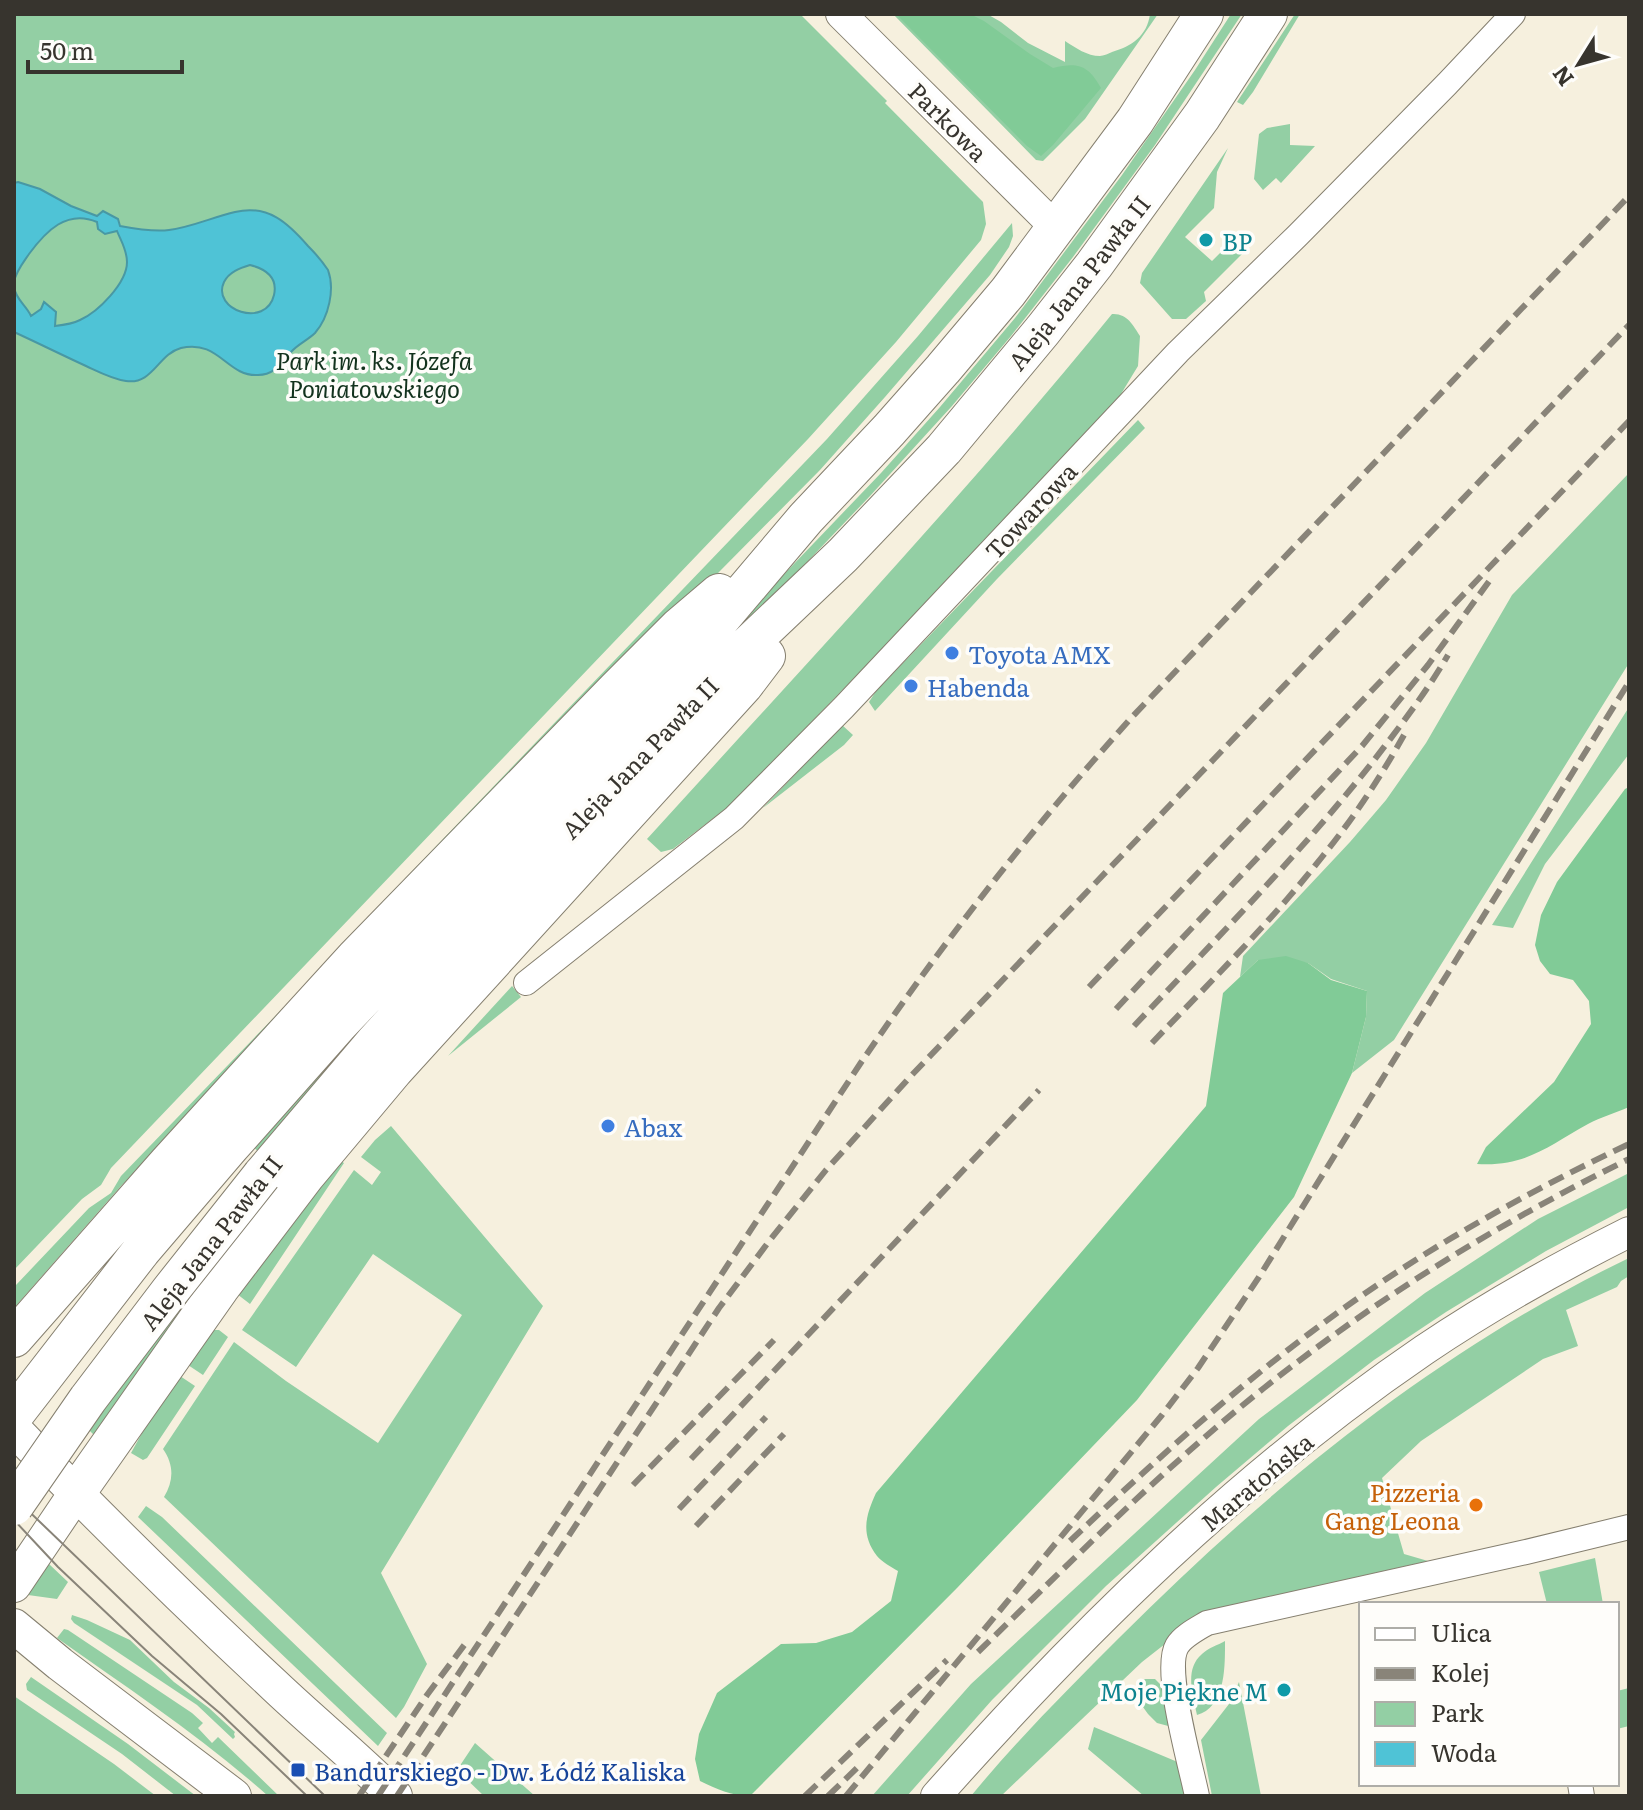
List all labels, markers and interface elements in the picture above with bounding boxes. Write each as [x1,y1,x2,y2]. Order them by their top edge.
scale bar [28,24,182,74]
north arrow [1539,24,1619,104]
text: 50 m [40,32,94,67]
text: N [1543,60,1581,94]
street label: Parkowa [901,73,997,169]
street label: Aleja Jana Pawła II [998,187,1158,377]
place label: BP [1222,223,1252,258]
marker: BP [1197,231,1215,249]
park label: Park im. ks. Józefa Poniatowskiego [275,342,473,405]
street label: Towarowa [976,454,1084,566]
place label: Toyota AMX [968,636,1111,671]
marker: Toyota AMX [943,644,961,662]
street label: Aleja Jana Pawła II [552,668,726,846]
place label: Habenda [927,669,1030,704]
marker: Habenda [902,677,920,695]
place label: Abax [624,1109,683,1144]
marker: Abax [599,1117,617,1135]
street label: Aleja Jana Pawła II [130,1147,290,1337]
street label: Maratońska [1192,1423,1320,1539]
place label: Pizzeria Gang Leona [1325,1474,1460,1537]
marker: Pizzeria Gang Leona [1467,1496,1485,1514]
legend [1359,1602,1619,1786]
text: Ulica [1431,1614,1491,1649]
text: Kolej [1431,1654,1490,1689]
place label: Moje Piękne M [1100,1673,1268,1708]
marker: Moje Piękne M [1275,1681,1293,1699]
text: Park [1431,1694,1484,1729]
text: Woda [1431,1734,1497,1769]
place label: Bandurskiego - Dw. Łódź Kaliska [314,1753,686,1788]
marker: Bandurskiego - Dw. Łódź Kaliska [289,1761,307,1779]

